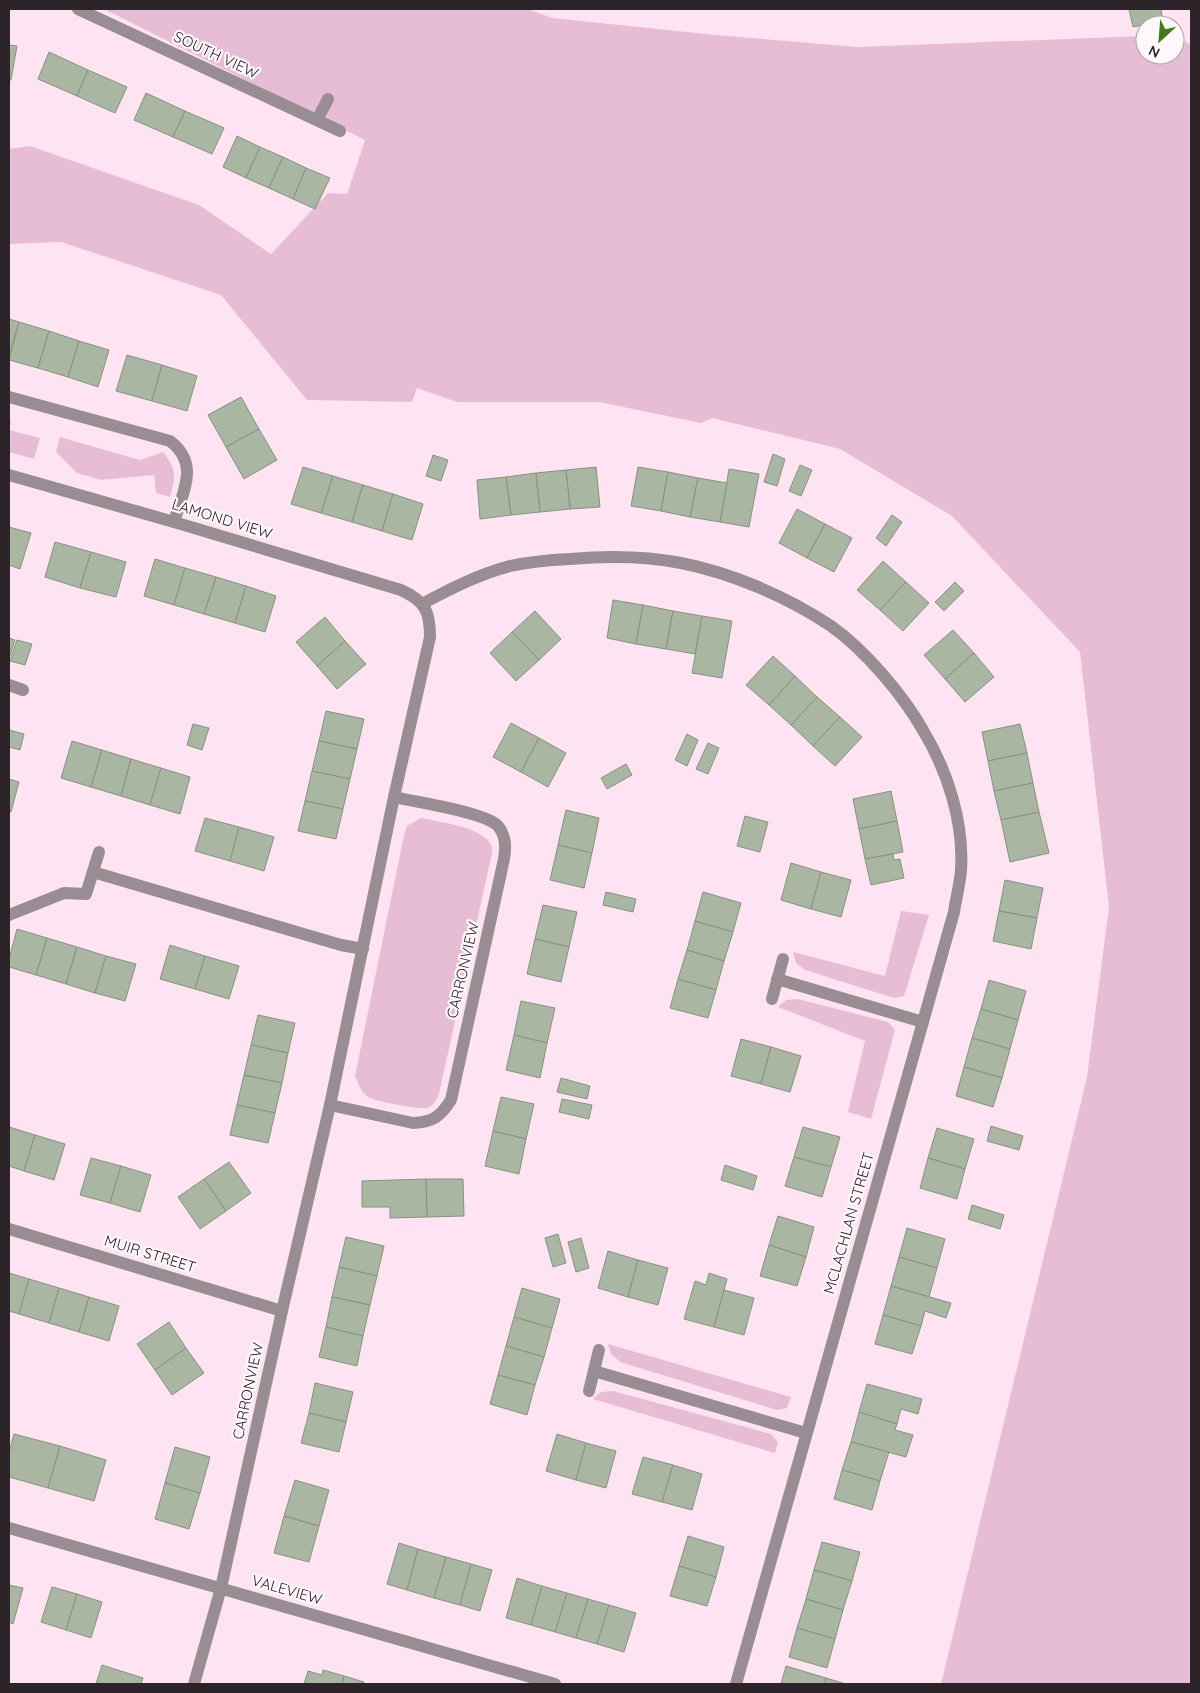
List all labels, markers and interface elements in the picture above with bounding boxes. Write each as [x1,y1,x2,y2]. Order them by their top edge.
north arrow [1135,15,1185,65]
street label: SOUTH VIEW [171,27,262,83]
text: N [1146,41,1163,62]
street label: LAMOND VIEW [170,494,275,543]
street label: CARRONVIEW [442,919,483,1020]
street label: MCLACHLAN STREET [819,1150,878,1296]
street label: MUIR STREET [102,1231,198,1276]
street label: CARRONVIEW [228,1340,267,1441]
street label: VALEVIEW [250,1570,325,1609]

